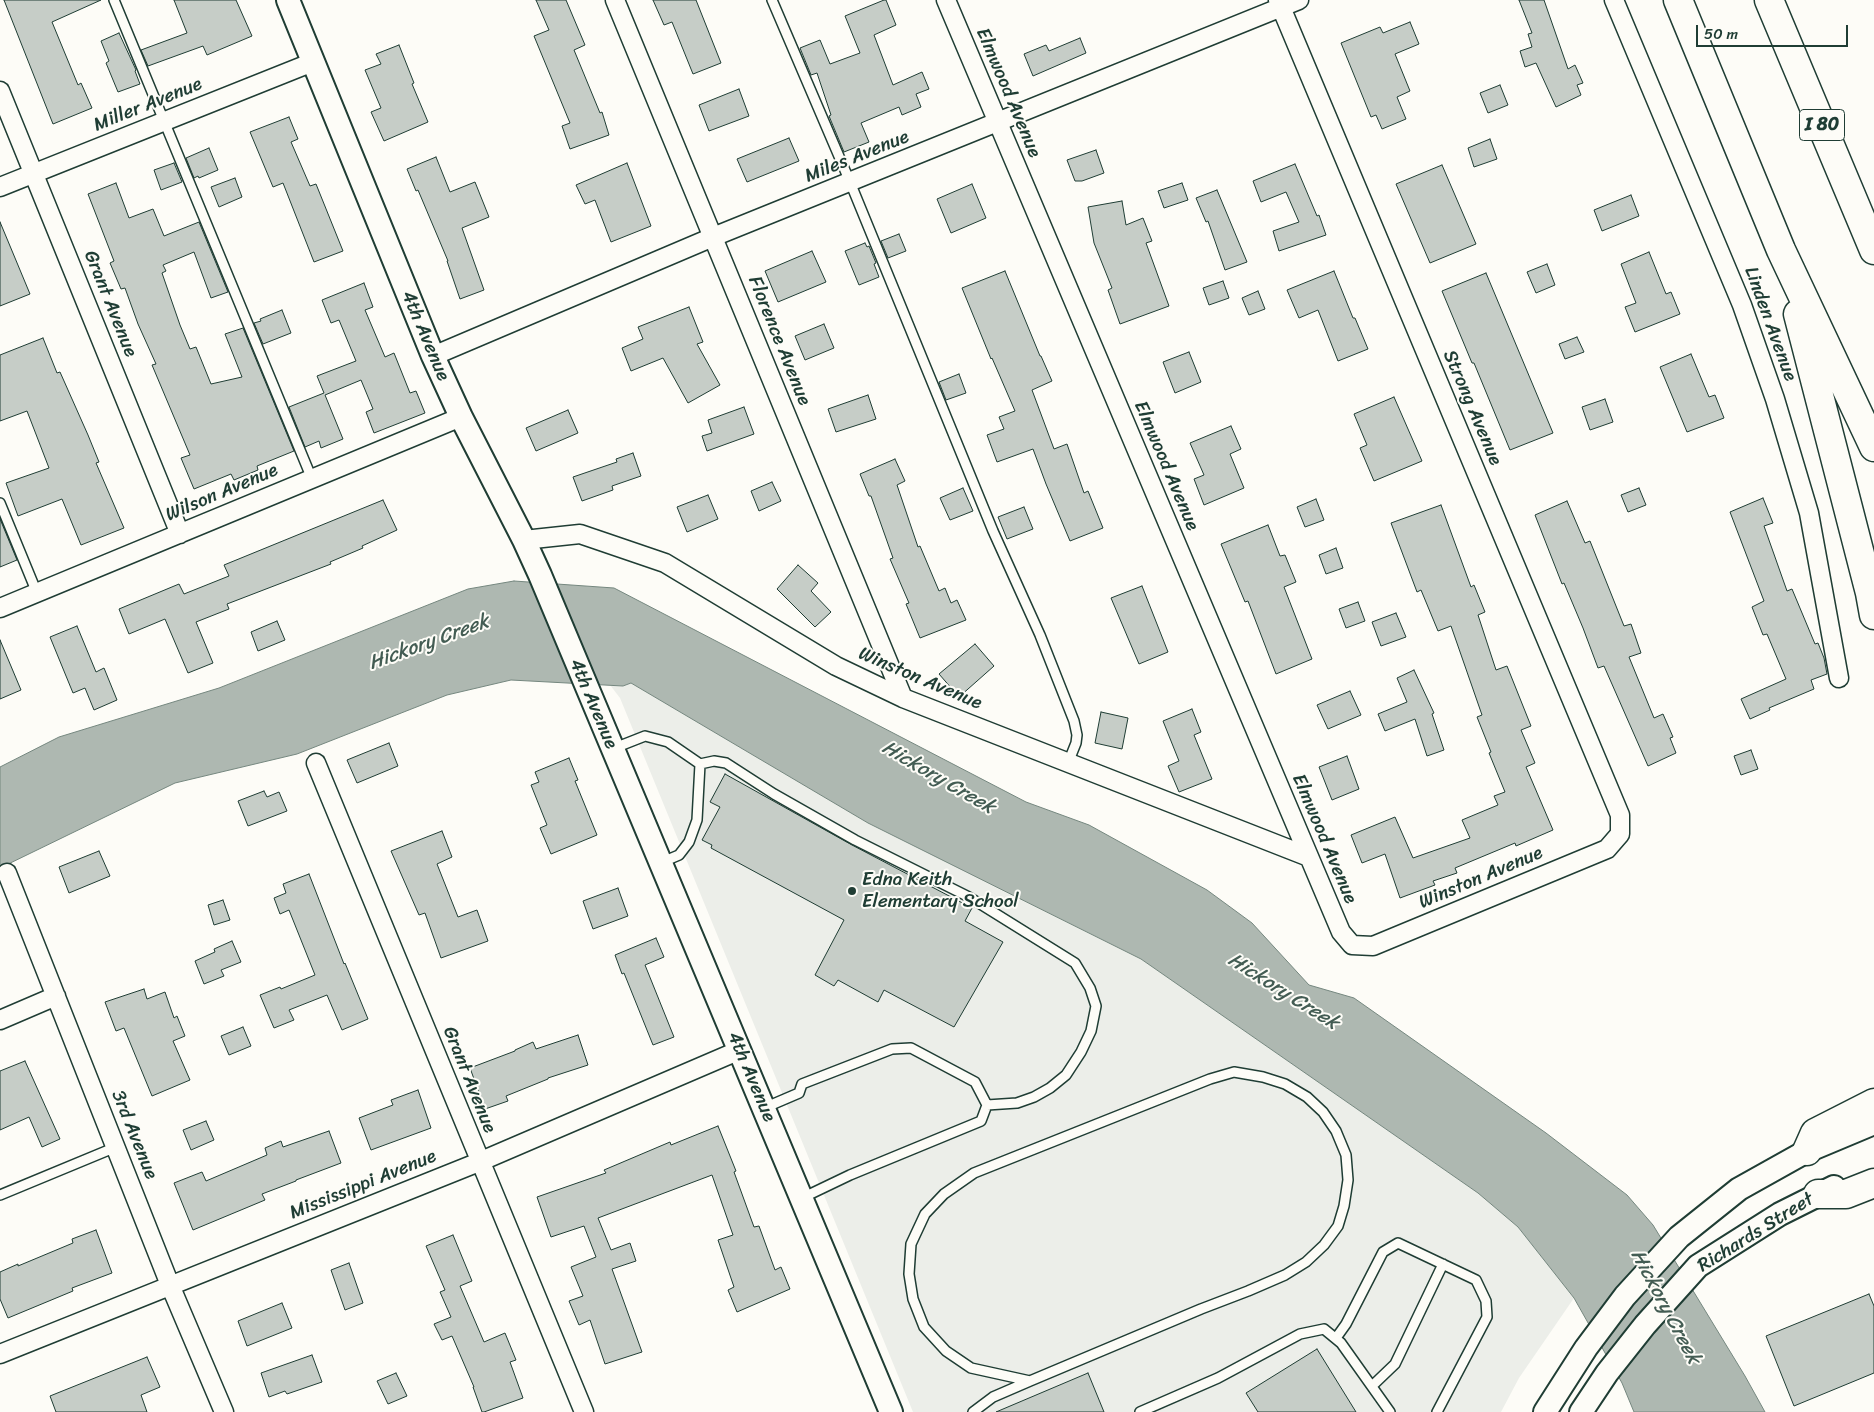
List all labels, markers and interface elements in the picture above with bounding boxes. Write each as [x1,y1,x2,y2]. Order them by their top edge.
scale bar [1699,15,1852,47]
text: 50 m [1704,21,1738,47]
street label: Elmwood Avenue [970,25,1046,161]
street label: Miller Avenue [91,73,205,137]
road number: I 80 [1800,110,1844,140]
street label: Miles Avenue [802,126,912,188]
street label: Grant Avenue [78,248,142,360]
street label: Linden Avenue [1739,264,1801,384]
street label: Florence Avenue [743,273,815,409]
street label: 4th Avenue [396,287,454,385]
street label: Strong Avenue [1437,347,1507,469]
street label: Elmwood Avenue [1128,398,1204,534]
street label: Wilson Avenue [162,459,282,527]
water label: Hickory Creek [366,610,492,676]
street label: Winston Avenue [855,643,985,715]
street label: 4th Avenue [564,655,622,753]
water label: Hickory Creek [877,736,999,820]
street label: Elmwood Avenue [1286,771,1362,907]
street label: Winston Avenue [1416,842,1546,914]
place label: Edna Keith Elementary School [862,869,1019,913]
marker: Edna Keith Elementary School [846,885,858,897]
water label: Hickory Creek [1223,948,1343,1036]
street label: Grant Avenue [437,1024,501,1136]
street label: 4th Avenue [722,1028,780,1126]
street label: 3rd Avenue [106,1087,162,1183]
street label: Mississippi Avenue [286,1145,440,1225]
street label: Richards Street [1694,1188,1818,1278]
water label: Hickory Creek [1625,1246,1705,1368]

